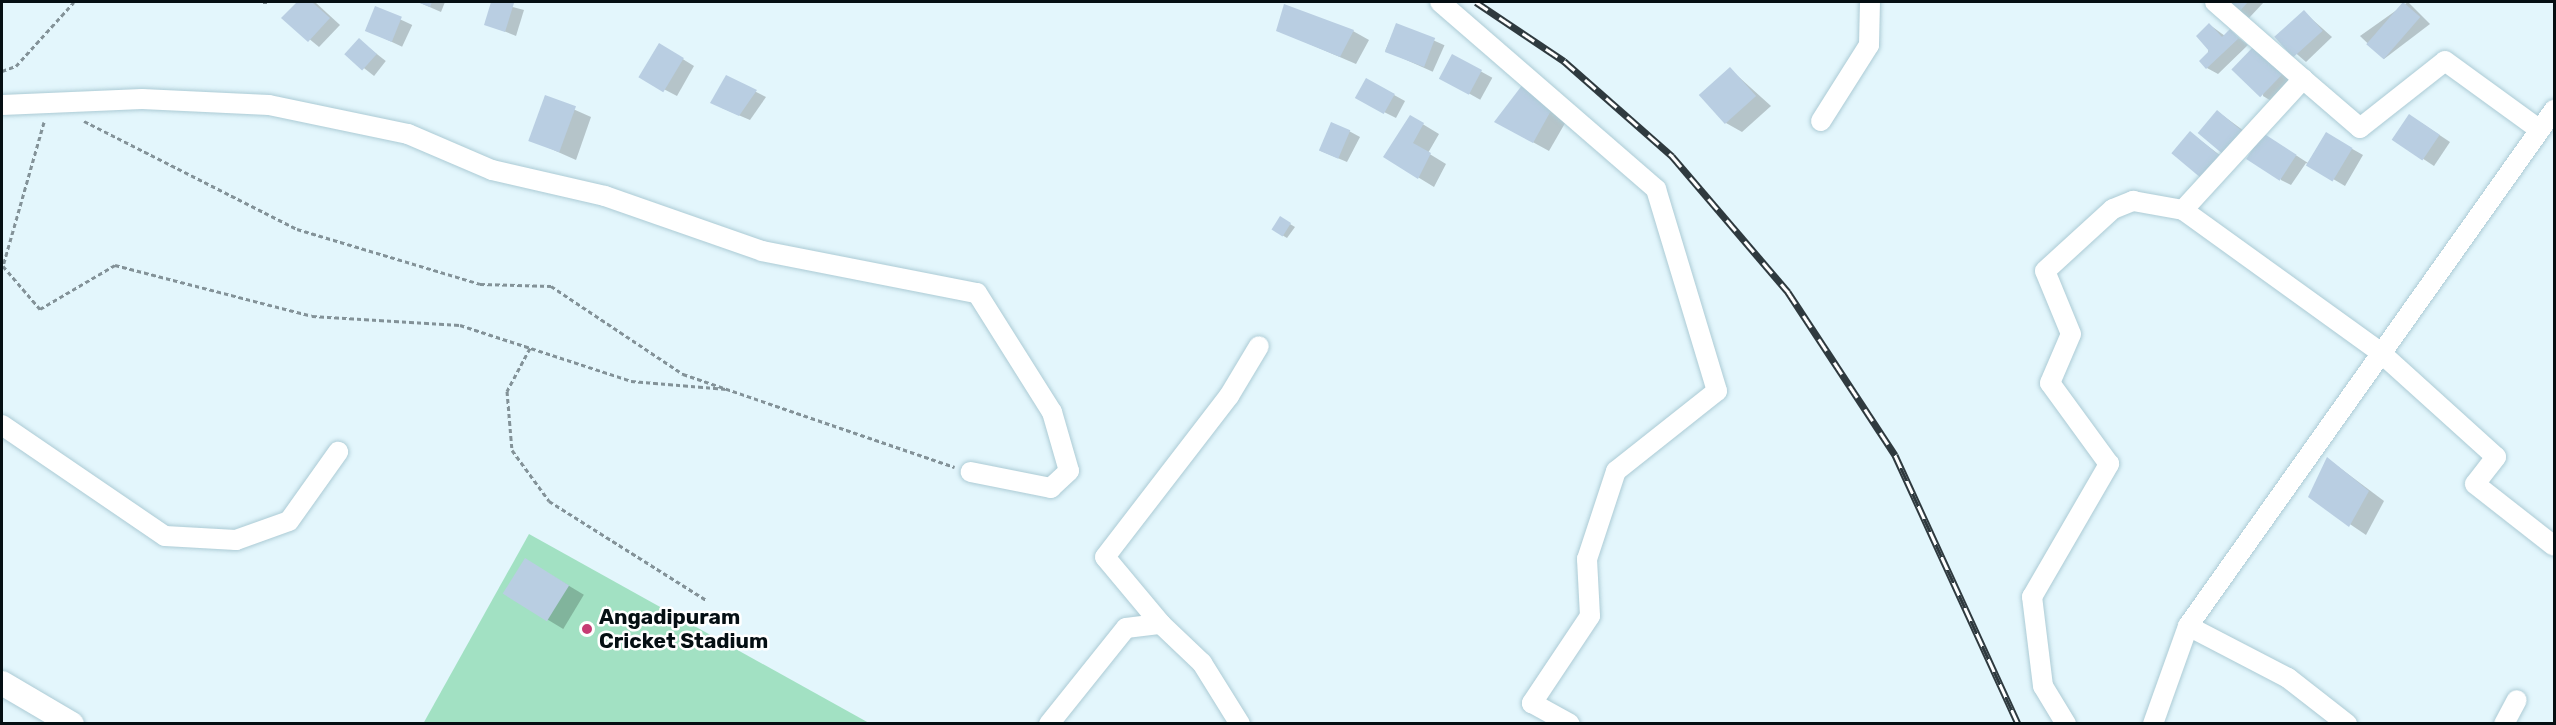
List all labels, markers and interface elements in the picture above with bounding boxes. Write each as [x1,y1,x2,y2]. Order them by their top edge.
place label: Angadipuram Cricket Stadium [599,604,768,654]
marker: Angadipuram Cricket Stadium [580,622,594,636]

